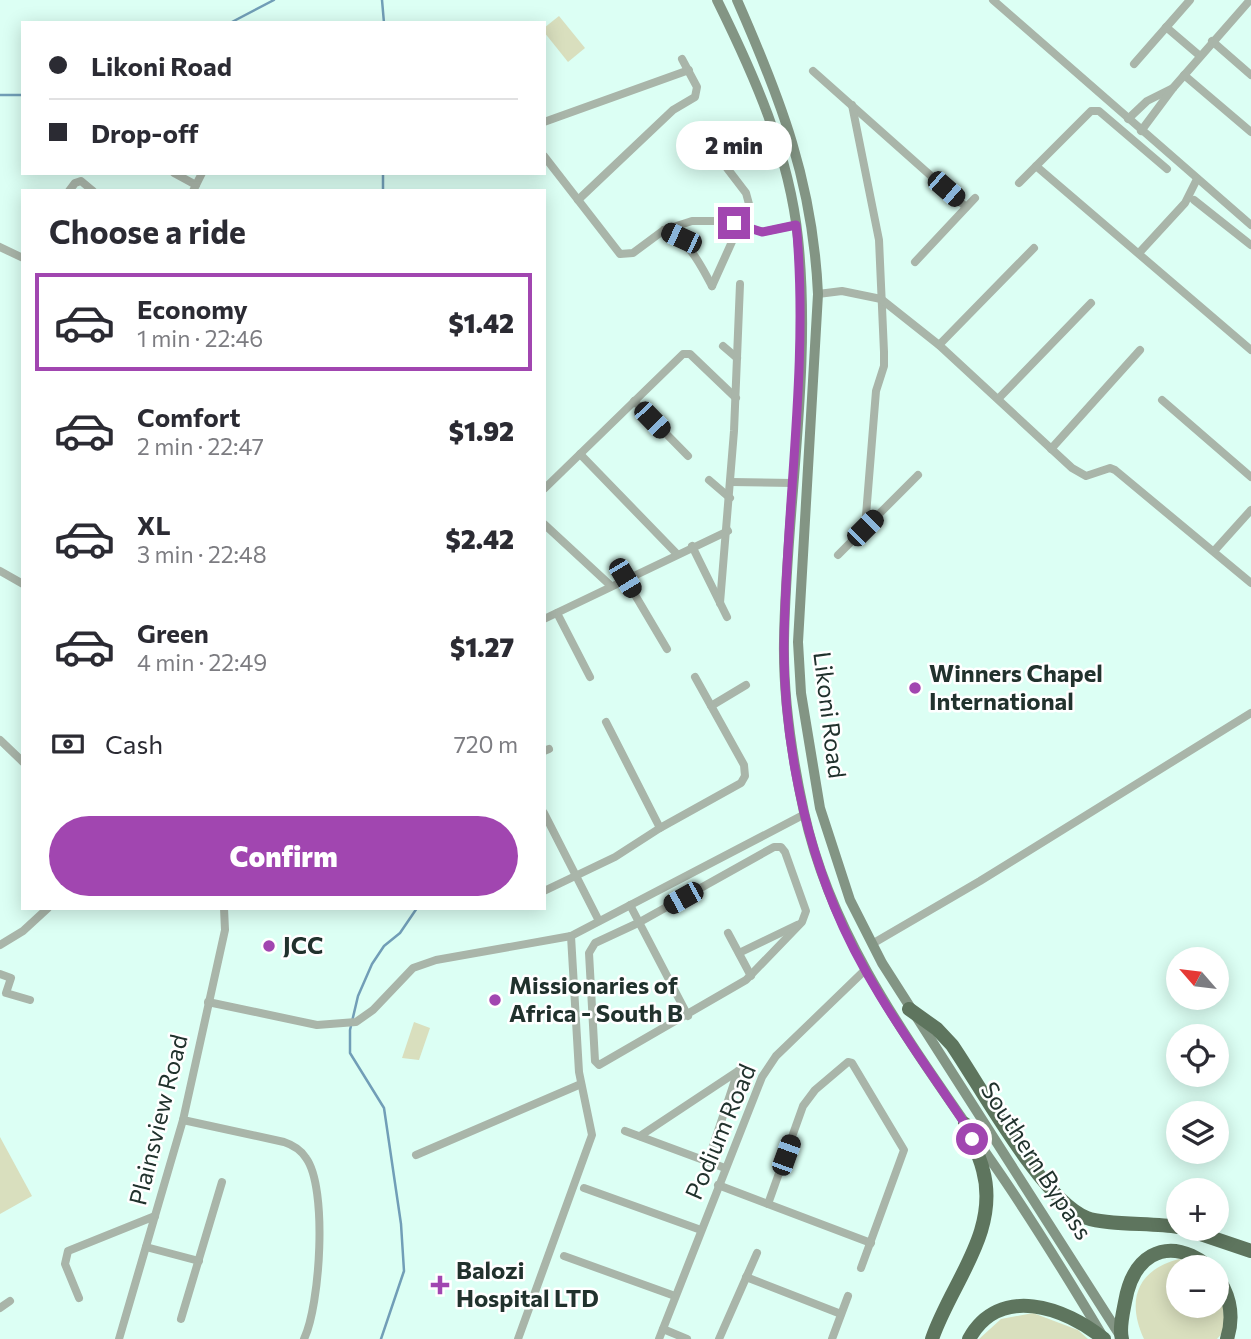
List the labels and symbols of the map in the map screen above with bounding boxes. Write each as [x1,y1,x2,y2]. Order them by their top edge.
callout: 2 min [676,122,792,170]
car [924,167,969,211]
route end [718,207,750,239]
car [658,220,705,256]
car [630,398,675,442]
car [843,506,888,550]
car [606,555,645,601]
street label: Likoni Road [808,650,853,780]
place label: Winners Chapel International [929,658,1103,715]
marker: Winners Chapel International [907,680,923,696]
car [660,879,707,917]
place label: JCC [283,930,323,959]
marker: JCC [261,938,277,954]
north arrow [1166,947,1228,1010]
place label: Missionaries of Africa - South B [509,970,683,1027]
marker: Missionaries of Africa - South B [487,992,503,1008]
street label: Plainsview Road [122,1031,193,1208]
street label: Podium Road [678,1059,761,1203]
street label: Southern Bypass [975,1076,1099,1245]
route start [956,1123,988,1155]
car [769,1132,804,1178]
place label: Balozi Hospital LTD [456,1255,599,1312]
marker: Balozi Hospital LTD [430,1275,450,1295]

